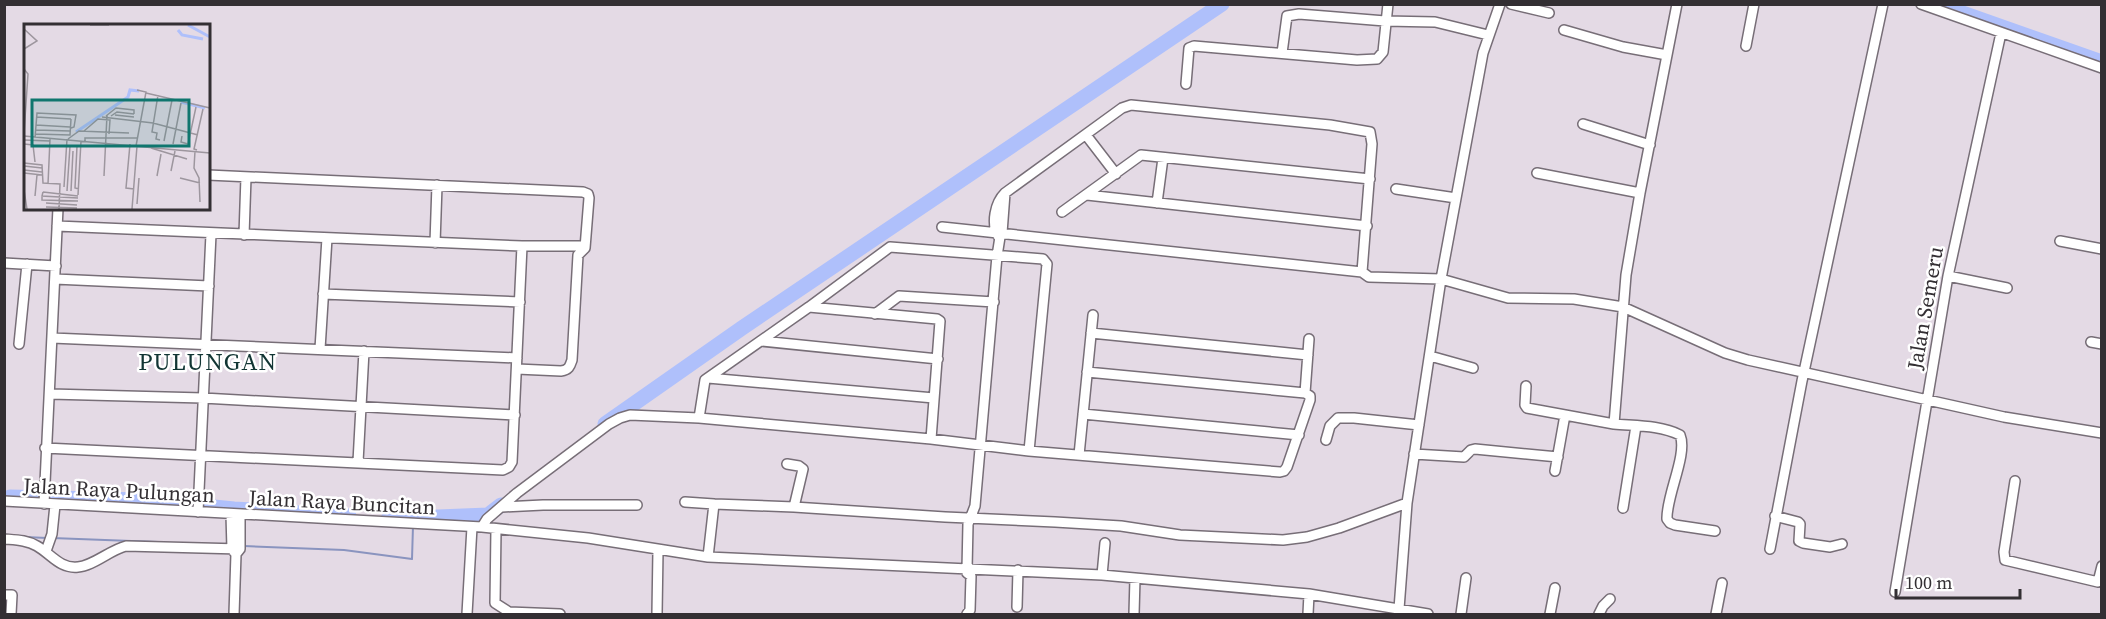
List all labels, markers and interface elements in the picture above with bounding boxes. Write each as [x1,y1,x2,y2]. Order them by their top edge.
inset map [24,24,210,210]
street label: Jalan Semeru [1900,244,1950,373]
district label: PULUNGAN [138,345,278,378]
street label: Jalan Raya Pulungan [21,470,216,510]
street label: Jalan Raya Buncitan [247,483,436,521]
scale bar [1896,562,2020,600]
text: 100 m [1905,570,1952,595]

